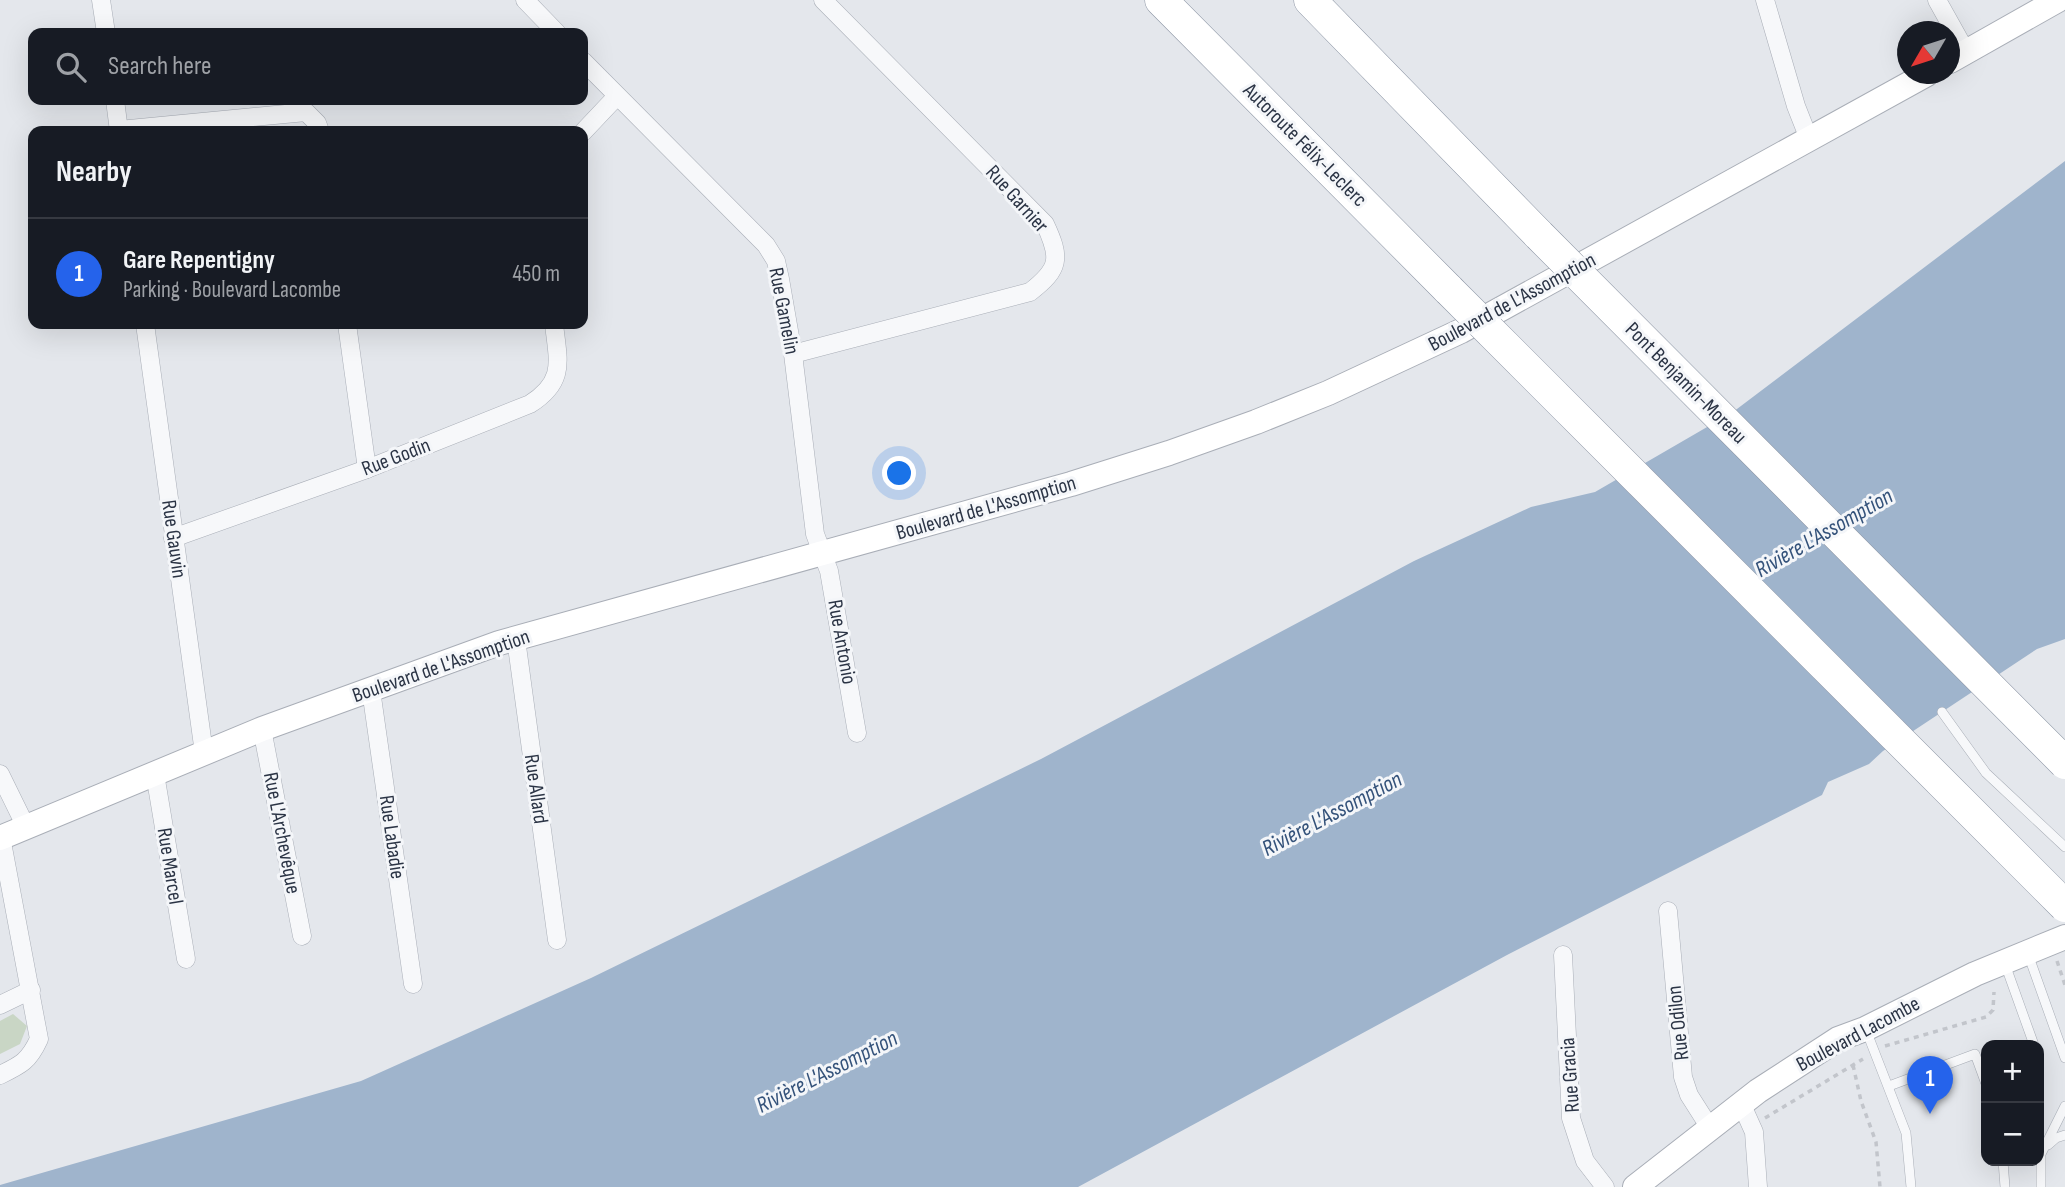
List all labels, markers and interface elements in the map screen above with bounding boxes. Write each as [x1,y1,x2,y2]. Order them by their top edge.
north arrow [1897,21,1960,84]
search box [28,28,588,105]
icon: search [52,48,90,86]
text: Search here [108,51,211,82]
street label: Autoroute Félix-Leclerc [1237,77,1372,212]
text: Nearby [56,154,132,190]
street label: Rue Garnier [980,160,1054,238]
text: Gare Repentigny [123,245,275,276]
street label: Boulevard de L'Assomption [1424,247,1600,357]
text: 1 [74,260,84,288]
text: 450 m [512,260,560,288]
street label: Rue Gamelin [763,265,805,357]
text: Parking · Boulevard Lacombe [123,276,341,304]
street label: Pont Benjamin-Moreau [1620,317,1752,449]
street label: Rue Godin [358,433,434,481]
your location [882,456,916,490]
street label: Boulevard de L'Assomption [893,470,1079,546]
water label: Rivière L'Assomption [1750,482,1898,584]
street label: Rue Gauvin [156,498,192,580]
street label: Rue Antonio [822,598,862,686]
street label: Boulevard de L'Assomption [349,624,533,708]
street label: Rue Allard [519,753,553,825]
water label: Rivière L'Assomption [1257,765,1407,863]
street label: Rue L'Archevêque [258,770,306,896]
street label: Rue Labadie [374,794,410,880]
street label: Rue Marcel [152,826,188,906]
street label: Rue Odilon [1662,984,1694,1062]
street label: Boulevard Lacombe [1792,991,1924,1077]
water label: Rivière L'Assomption [752,1024,903,1120]
street label: Rue Gracia [1555,1037,1585,1113]
map controls [1981,1040,2044,1166]
button: + [1981,1040,2044,1103]
pin: 1 [1907,1056,1953,1114]
button: − [1981,1103,2044,1166]

